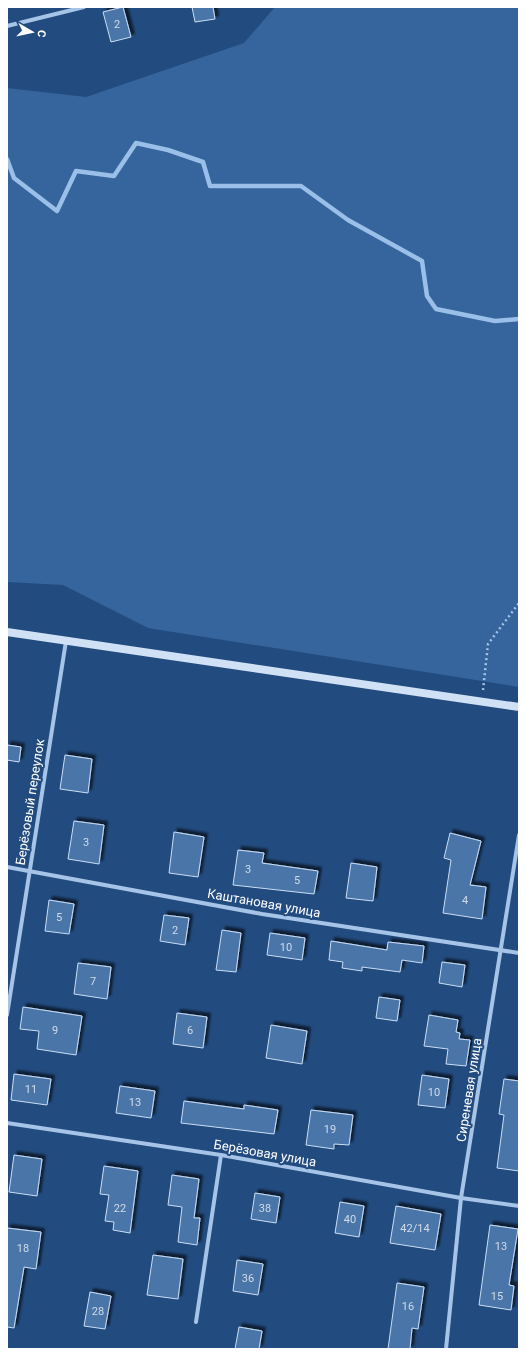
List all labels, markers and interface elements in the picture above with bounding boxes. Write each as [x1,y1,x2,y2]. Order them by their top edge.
north arrow [12,12,52,52]
house number: 2 [114,18,120,31]
text: С [34,29,48,38]
street label: Берёзовый переулок [13,738,47,866]
house number: 3 [83,836,89,849]
house number: 3 [245,863,251,876]
house number: 5 [294,874,300,887]
street label: Каштановая улица [206,886,322,920]
house number: 4 [462,894,468,907]
house number: 5 [56,911,62,924]
house number: 2 [172,924,178,937]
house number: 10 [280,941,292,954]
house number: 7 [90,975,96,988]
house number: 9 [52,1024,58,1037]
house number: 6 [187,1024,193,1037]
street label: Сиреневая улица [453,1037,485,1143]
house number: 11 [25,1083,37,1096]
house number: 10 [428,1086,440,1099]
house number: 13 [129,1096,141,1109]
house number: 19 [324,1123,336,1136]
street label: Берёзовая улица [213,1137,317,1169]
house number: 22 [114,1202,126,1215]
house number: 38 [259,1202,271,1215]
house number: 40 [344,1213,356,1226]
house number: 42/14 [400,1222,430,1235]
house number: 13 [495,1240,507,1253]
house number: 18 [17,1242,29,1255]
house number: 36 [242,1272,254,1285]
house number: 15 [491,1290,503,1303]
house number: 16 [402,1300,414,1313]
house number: 28 [92,1305,104,1318]

